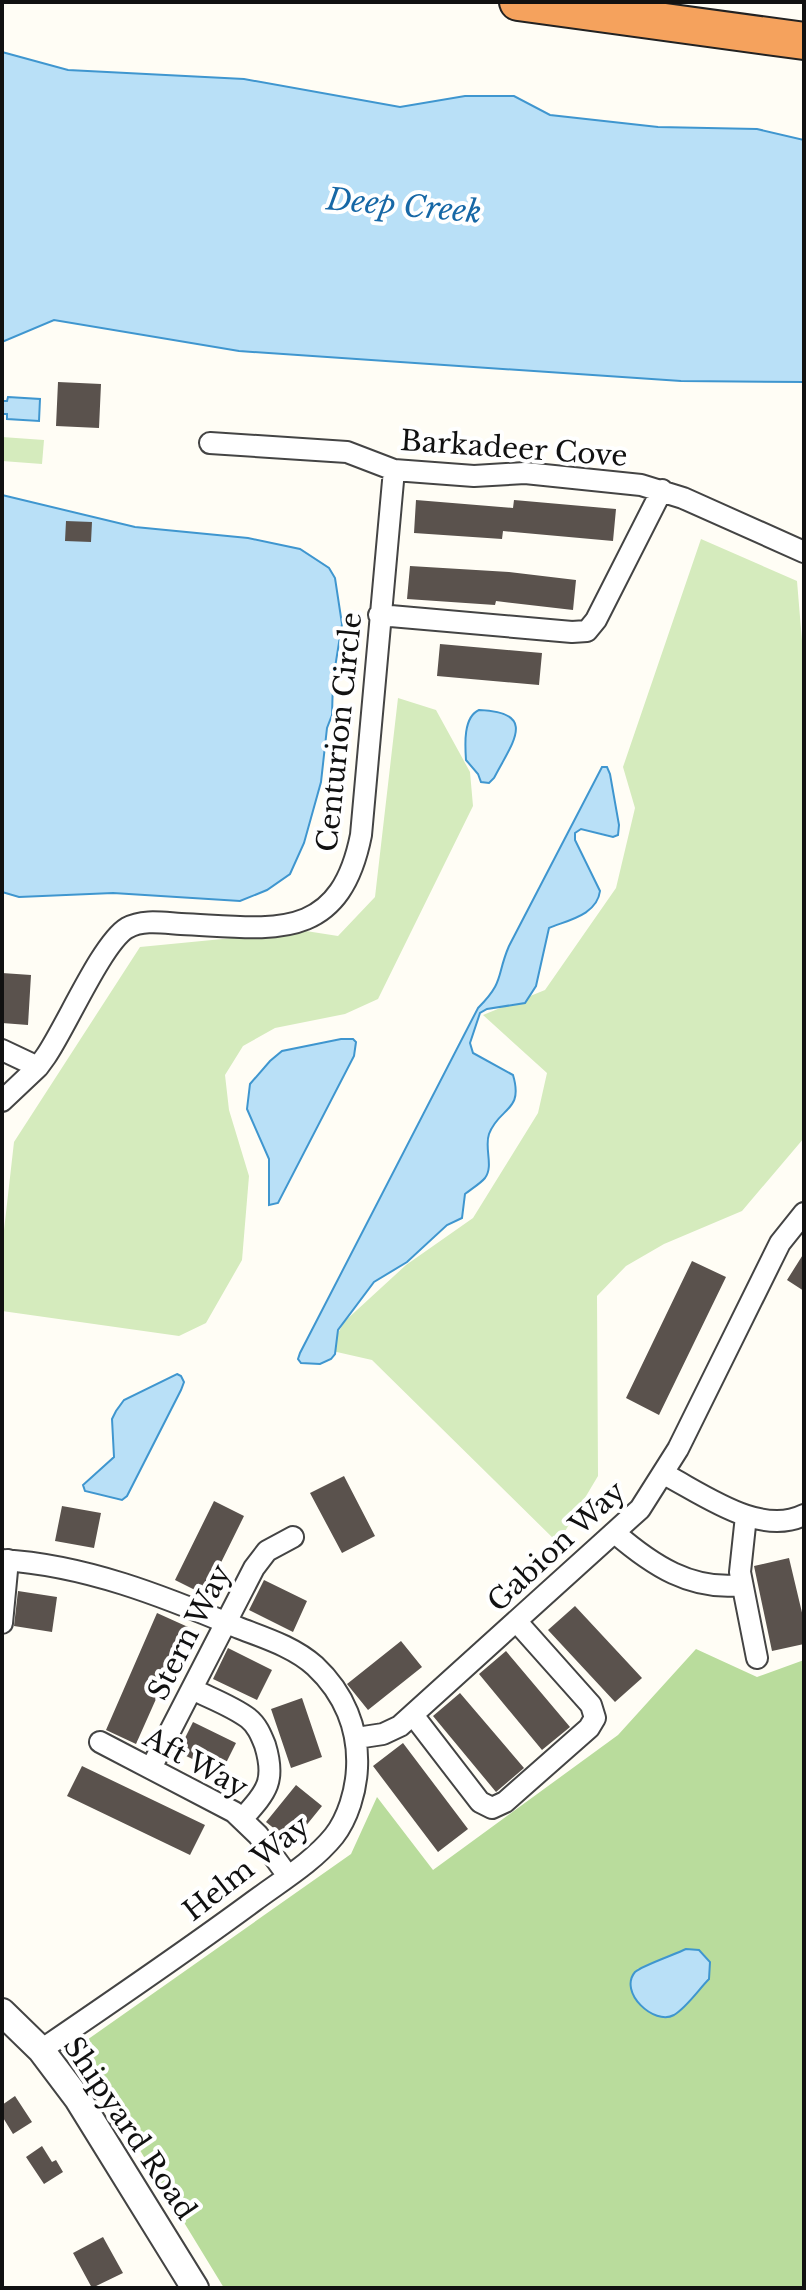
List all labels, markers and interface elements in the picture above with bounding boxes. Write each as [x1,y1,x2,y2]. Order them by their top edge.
water label: Deep Creek [324,180,483,231]
street label: Barkadeer Cove [399,423,629,474]
street label: Centurion Circle [310,610,369,854]
street label: Gabion Way [480,1474,633,1619]
street label: Stern Way [140,1559,239,1706]
street label: Aft Way [137,1719,254,1805]
street label: Helm Way [176,1808,316,1929]
street label: Shipyard Road [56,2030,204,2226]

